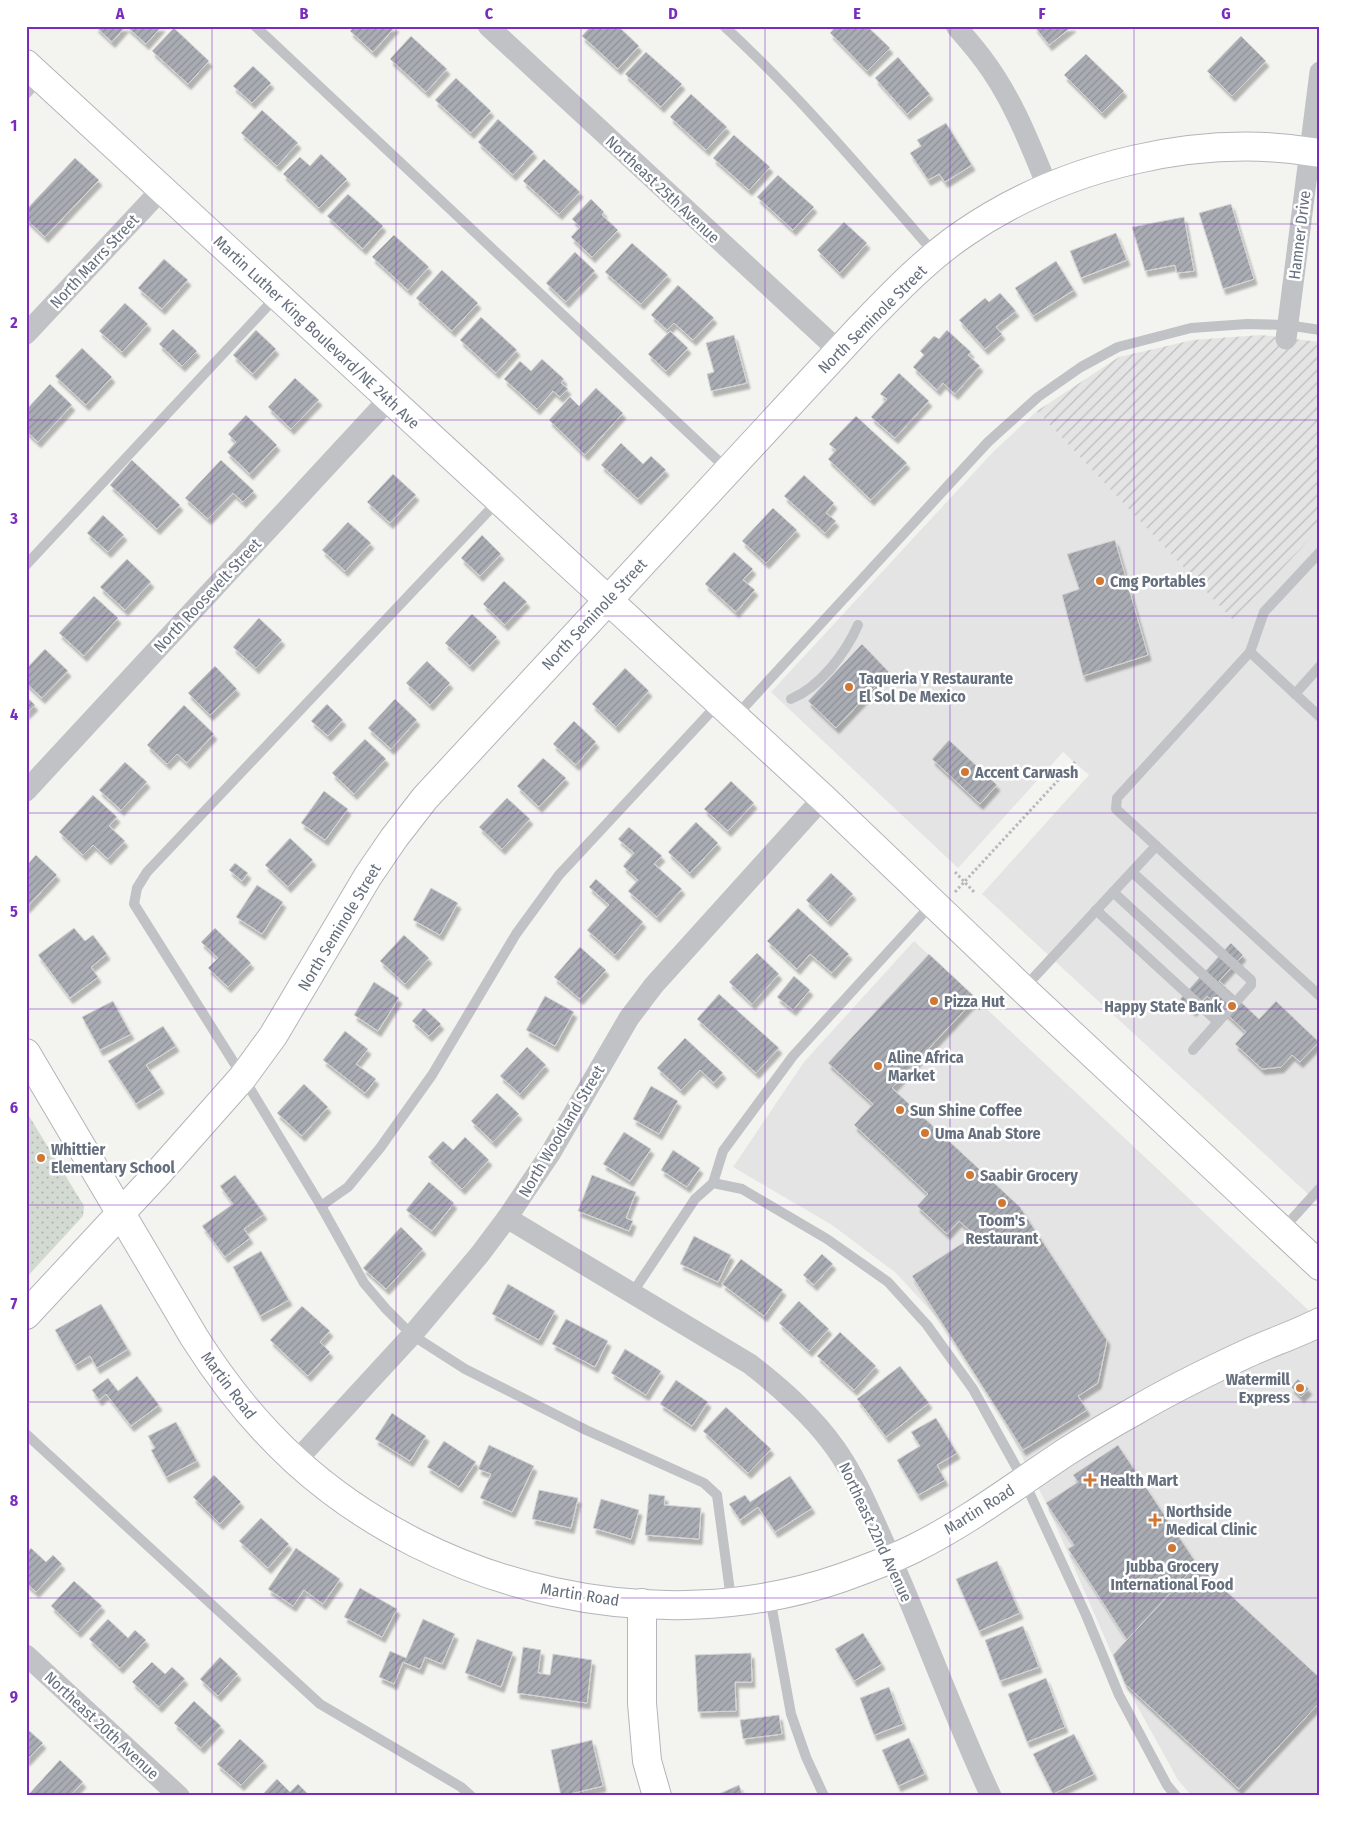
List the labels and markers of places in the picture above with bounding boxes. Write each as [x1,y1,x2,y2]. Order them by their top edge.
place label: Cmg Portables [1110,572,1206,591]
marker: Cmg Portables [1094,575,1106,587]
place label: Taqueria Y Restaurante El Sol De Mexico [859,669,1013,706]
marker: Taqueria Y Restaurante El Sol De Mexico [843,681,855,693]
place label: Accent Carwash [974,763,1079,782]
marker: Accent Carwash [959,766,971,778]
place label: Pizza Hut [944,992,1005,1011]
marker: Pizza Hut [928,995,940,1007]
place label: Happy State Bank [1104,997,1223,1016]
marker: Happy State Bank [1226,1000,1238,1012]
place label: Aline Africa Market [887,1048,964,1085]
marker: Aline Africa Market [872,1060,884,1072]
place label: Sun Shine Coffee [910,1101,1022,1120]
marker: Sun Shine Coffee [894,1104,906,1116]
place label: Uma Anab Store [935,1124,1041,1143]
marker: Uma Anab Store [919,1127,931,1139]
place label: Whittier Elementary School [51,1140,176,1177]
marker: Whittier Elementary School [35,1152,47,1164]
place label: Saabir Grocery [980,1166,1078,1185]
marker: Saabir Grocery [964,1169,976,1181]
marker: Toom's Restaurant [996,1197,1008,1209]
place label: Toom's Restaurant [966,1211,1039,1248]
place label: Watermill Express [1226,1370,1291,1407]
marker: Watermill Express [1294,1382,1306,1394]
place label: Health Mart [1100,1471,1178,1490]
marker: Health Mart [1084,1474,1096,1486]
place label: Northside Medical Clinic [1166,1502,1257,1539]
marker: Northside Medical Clinic [1148,1513,1162,1527]
marker: Jubba Grocery International Food [1166,1542,1178,1554]
place label: Jubba Grocery International Food [1111,1557,1233,1594]

